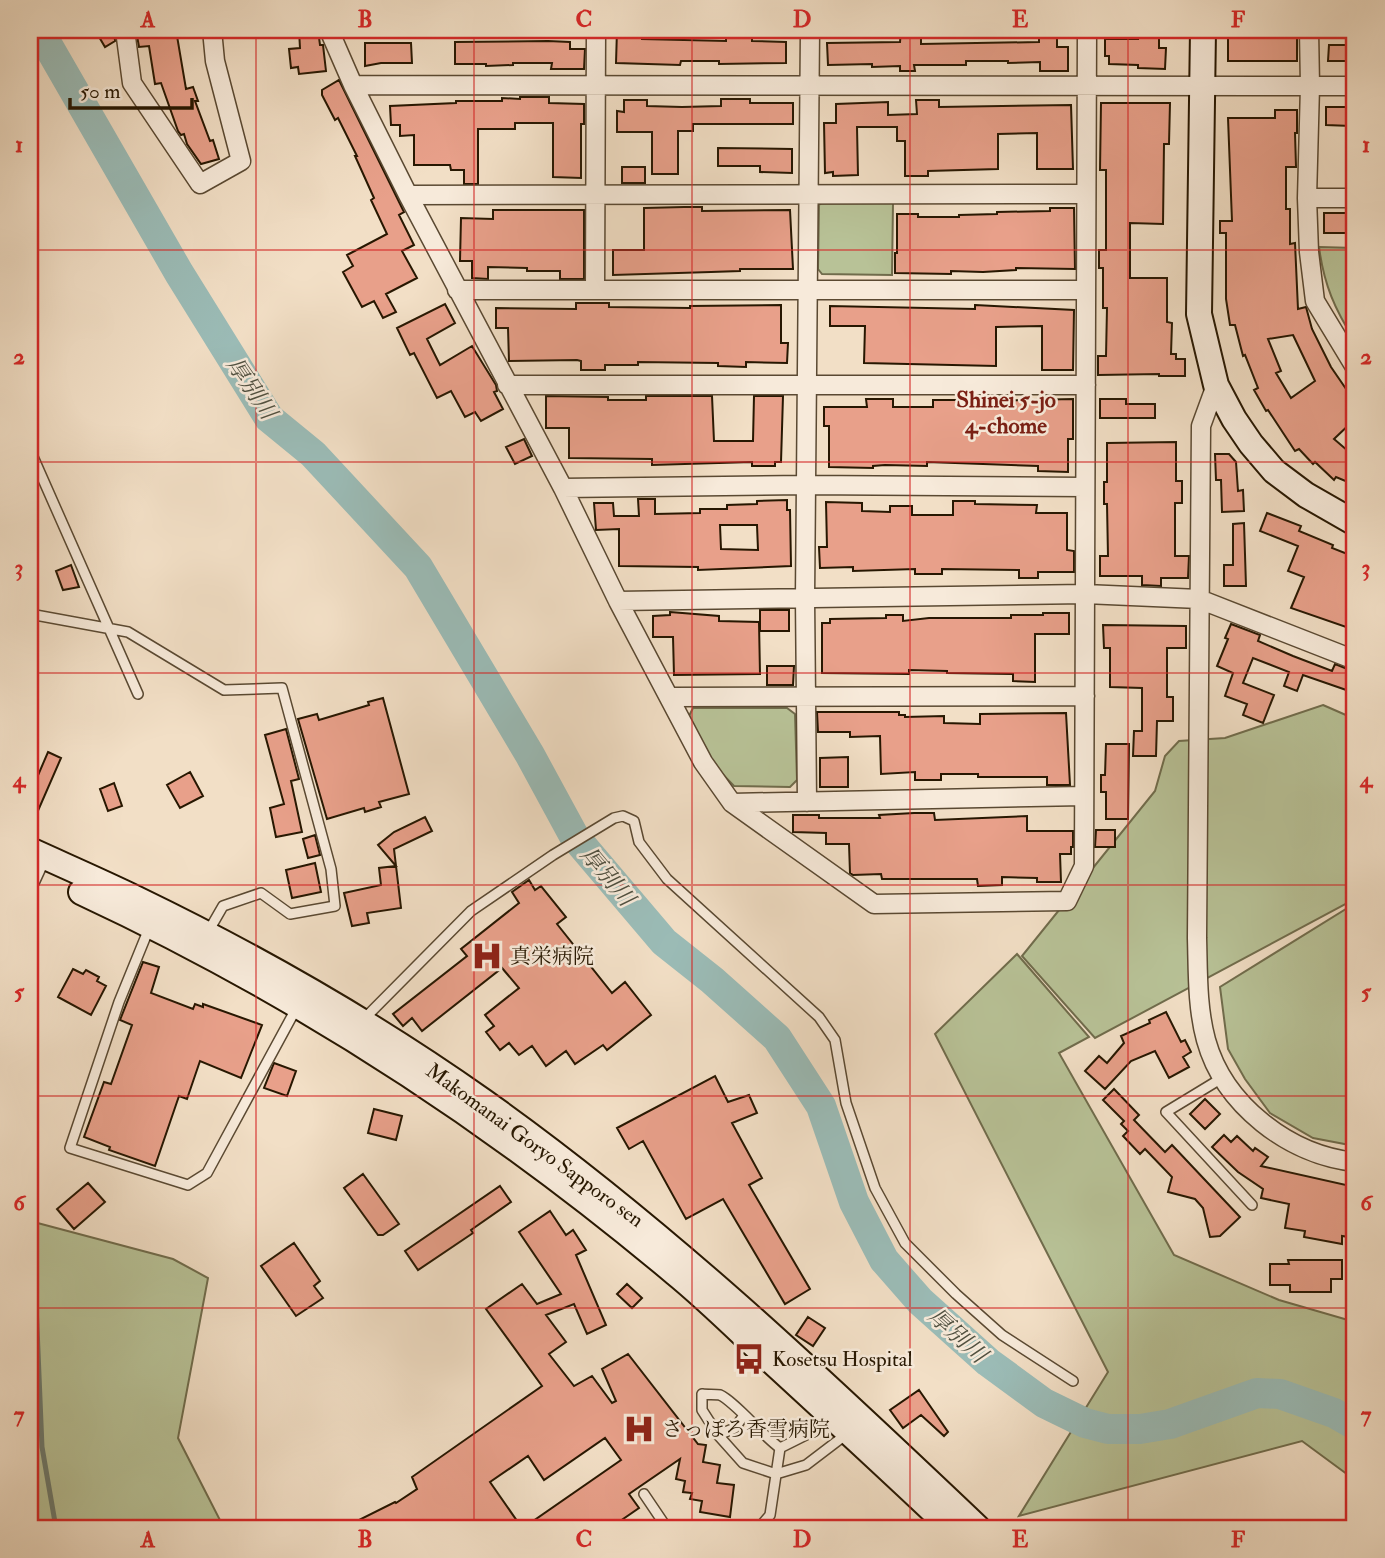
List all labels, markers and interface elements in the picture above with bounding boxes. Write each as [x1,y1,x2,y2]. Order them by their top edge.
text: A [140,5,156,34]
text: B [357,5,373,34]
text: C [576,5,592,34]
text: D [793,5,811,34]
text: E [1012,5,1029,34]
text: F [1231,5,1246,34]
scale bar [70,66,192,110]
text: 50 m [80,78,121,105]
text: 1 [15,130,23,159]
text: 1 [1362,130,1370,159]
text: 2 [13,342,25,371]
text: 2 [1360,342,1372,371]
water label: 厚別川 [220,352,285,427]
district label: Shinei 5-jo 4-chome [956,385,1056,440]
text: 3 [15,553,23,582]
text: 3 [1362,553,1370,582]
text: 4 [12,765,27,794]
text: 4 [1359,765,1374,794]
water label: 厚別川 [574,841,643,914]
hospital icon: 真栄病院 [470,939,504,973]
place label: 真栄病院 [510,943,594,970]
text: 5 [14,977,25,1006]
text: 5 [1361,977,1372,1006]
street label: Makomanai Goryo Sapporo sen [420,1057,649,1234]
text: 6 [13,1188,27,1217]
text: 6 [1360,1188,1374,1217]
water label: 厚別川 [922,1302,995,1371]
bus stop icon: Kosetsu Hospital [732,1342,766,1376]
place label: Kosetsu Hospital [772,1346,913,1373]
text: 7 [14,1400,25,1429]
text: 7 [1361,1400,1372,1429]
hospital icon: さっぽろ香雪病院 [622,1412,656,1446]
place label: さっぽろ香雪病院 [662,1416,830,1443]
text: A [140,1525,156,1554]
text: B [357,1525,373,1554]
text: C [576,1525,592,1554]
text: D [793,1525,811,1554]
text: E [1012,1525,1029,1554]
text: F [1231,1525,1246,1554]

